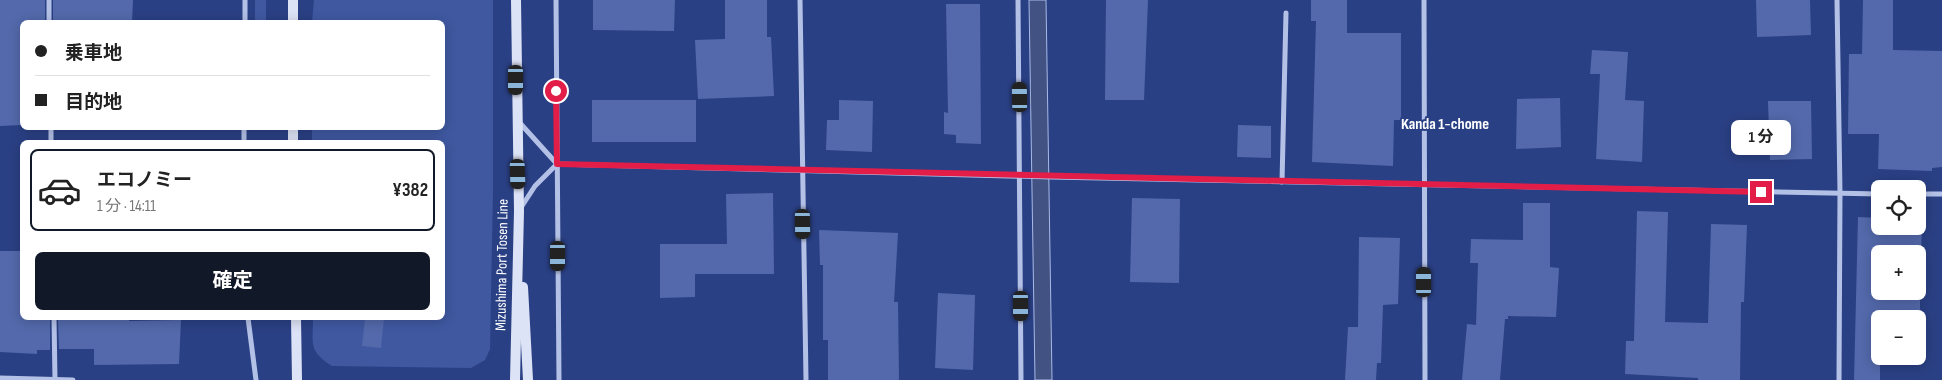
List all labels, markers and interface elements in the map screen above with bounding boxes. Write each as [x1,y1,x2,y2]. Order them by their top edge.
text: 乗車地 [65,42,122,65]
car [508,65,523,95]
route start [545,80,567,102]
car [1012,82,1027,112]
text: 目的地 [65,91,122,114]
district label: Kanda 1-chome [1401,115,1489,134]
callout: 1 分 [1731,120,1791,154]
text: 1 分 [1749,128,1773,147]
car [509,159,526,189]
icon: car [37,168,82,213]
text: エコノミー [97,169,192,192]
text: ¥382 [392,179,428,202]
map controls [1871,180,1926,365]
button: locate [1871,180,1926,235]
route end [1750,181,1772,203]
text: 1 分 · 14:11 [97,197,156,216]
street label: Mizushima Port Tosen Line [491,199,513,331]
car [795,209,810,239]
car [550,241,565,271]
button: + [1871,245,1926,300]
button: 確定 [35,252,430,310]
car [1416,267,1431,297]
car [1013,291,1028,321]
button: − [1871,310,1926,365]

